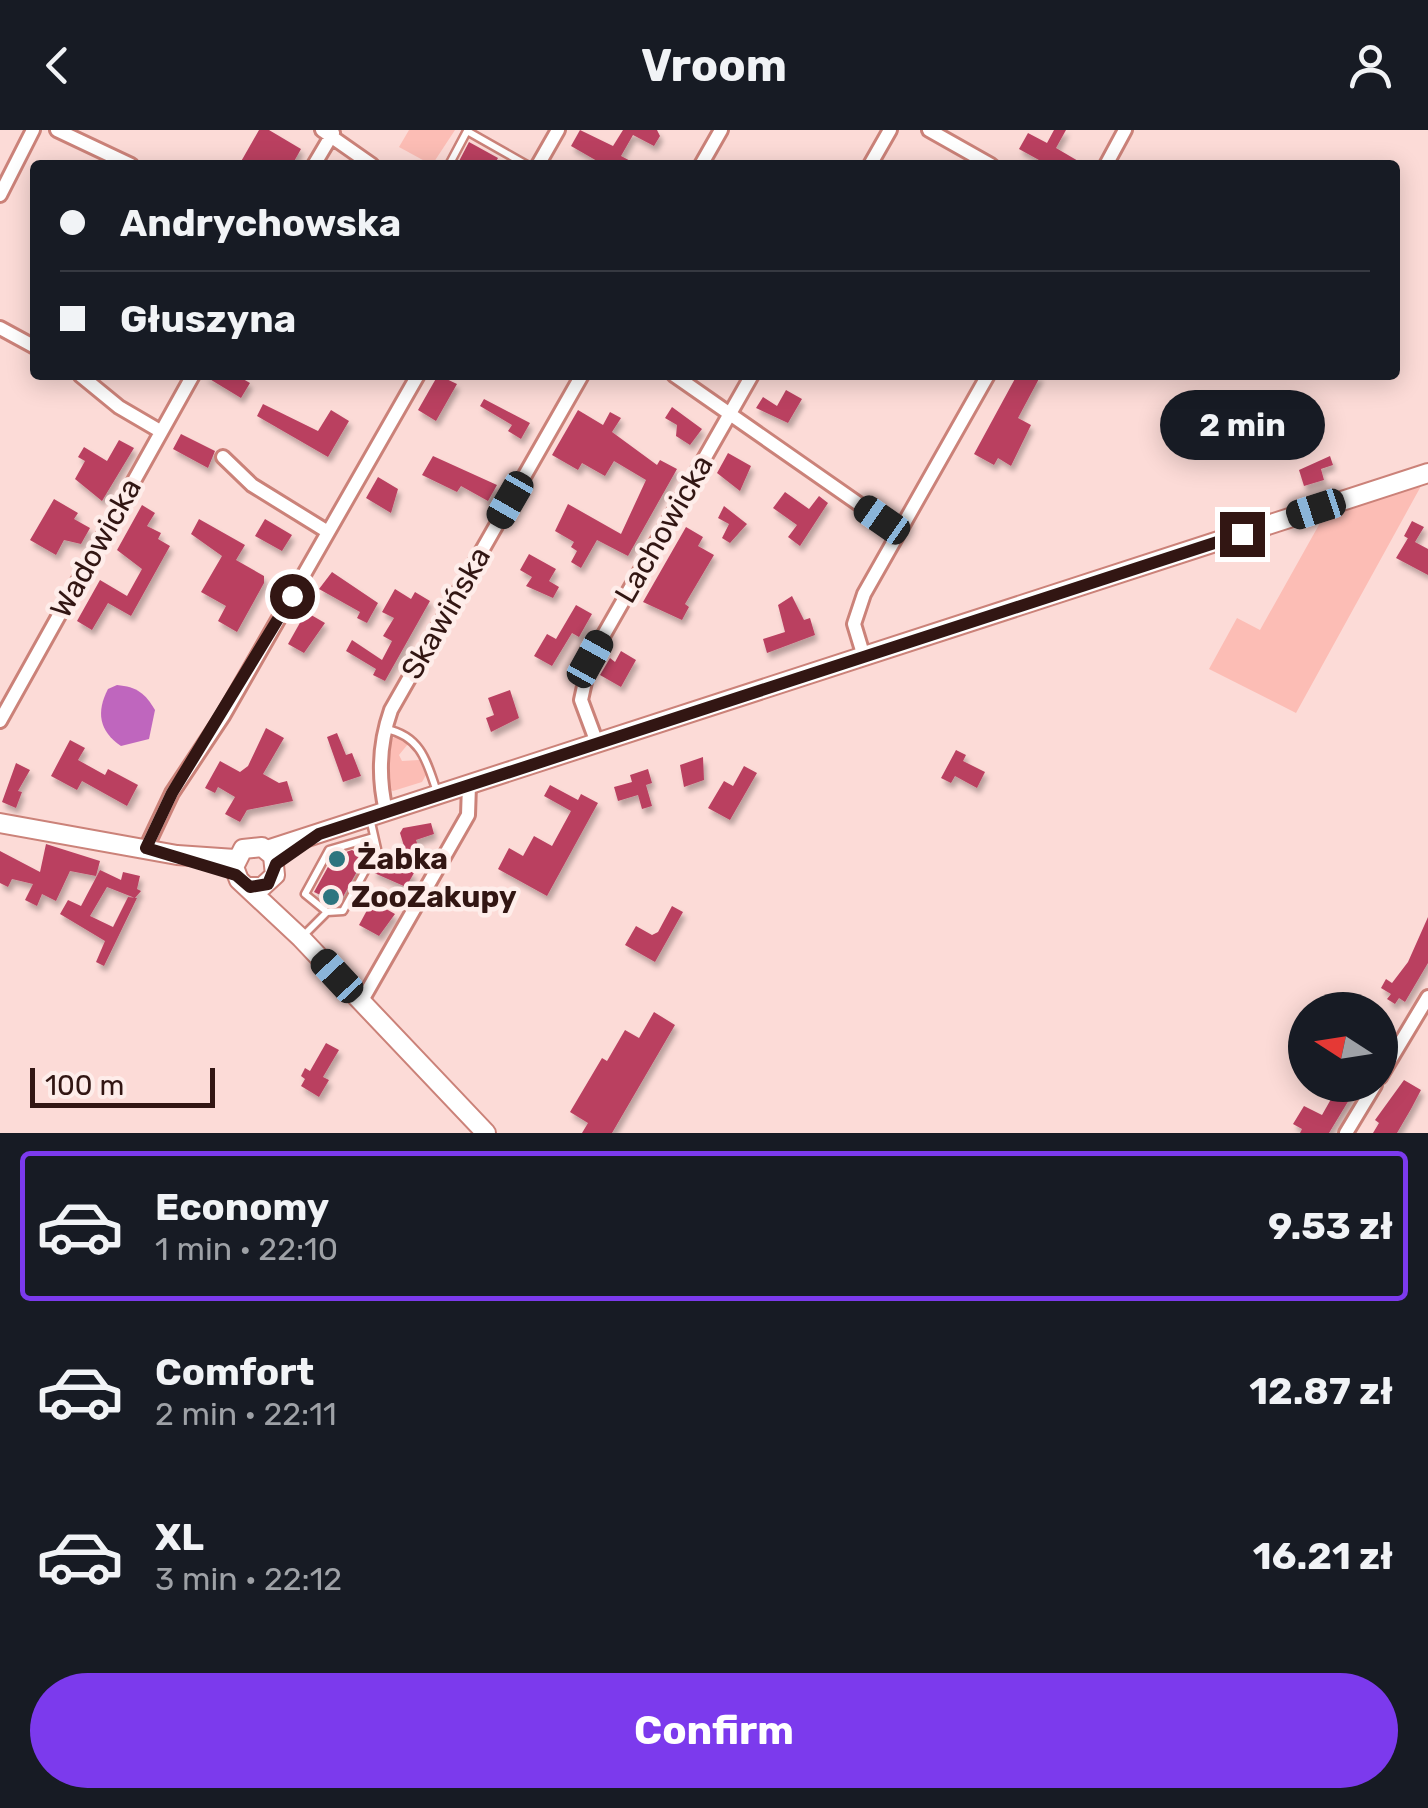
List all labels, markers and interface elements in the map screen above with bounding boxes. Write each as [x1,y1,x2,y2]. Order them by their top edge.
icon: back [30,38,85,93]
icon: person [1343,38,1398,93]
text: Vroom [641,39,787,92]
text: Andrychowska [120,200,401,246]
text: Głuszyna [120,296,296,342]
callout: 2 min [1160,389,1324,459]
text: 2 min [1199,406,1286,444]
street label: Lachowicka [607,449,721,609]
car [482,467,538,533]
street label: Wadowicka [43,472,149,624]
car [1283,485,1349,533]
car [849,491,915,549]
route end [1220,512,1265,557]
street label: Skawińska [394,540,498,686]
route start [270,574,315,619]
car [562,625,618,693]
place label: Żabka [357,841,448,877]
marker: Żabka [326,848,348,870]
place label: ZooZakupy [351,879,517,915]
marker: ZooZakupy [320,886,342,908]
car [306,944,368,1008]
north arrow [1288,992,1398,1102]
map controls [1288,992,1398,1102]
scale bar [30,1063,215,1108]
text: 100 m [45,1069,124,1102]
icon: car [35,1181,125,1271]
text: Economy [155,1184,329,1230]
text: 9.53 zł [1268,1203,1393,1249]
text: 1 min · 22:10 [155,1230,338,1268]
icon: car [35,1346,125,1436]
text: Comfort [155,1349,314,1395]
text: 12.87 zł [1249,1368,1393,1414]
text: 2 min · 22:11 [155,1395,337,1433]
icon: car [35,1511,125,1601]
text: XL [155,1514,204,1560]
text: 16.21 zł [1253,1533,1393,1579]
text: 3 min · 22:12 [155,1560,342,1598]
button: Confirm [30,1673,1398,1788]

